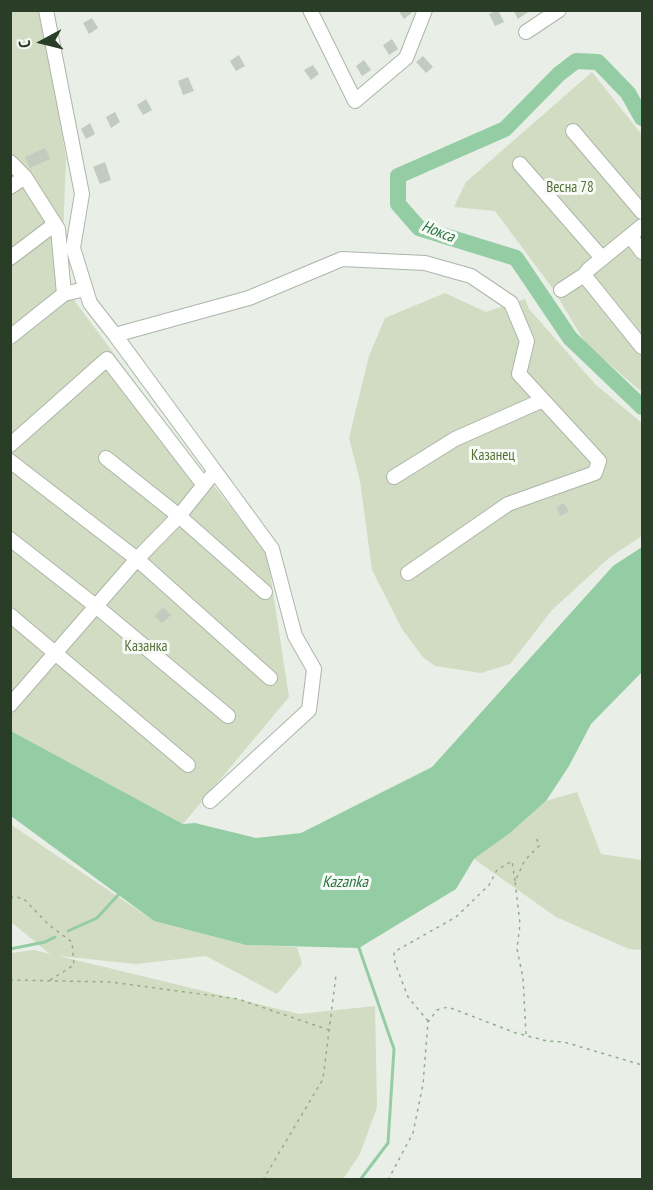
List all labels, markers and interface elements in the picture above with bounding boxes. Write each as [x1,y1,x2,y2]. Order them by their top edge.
north arrow [12,12,72,72]
text: С [14,39,35,49]
park label: Весна 78 [546,179,594,197]
water label: Нокса [419,217,457,247]
park label: Казанец [471,447,515,465]
park label: Казанка [125,638,167,656]
water label: Kazanka [322,872,368,892]

